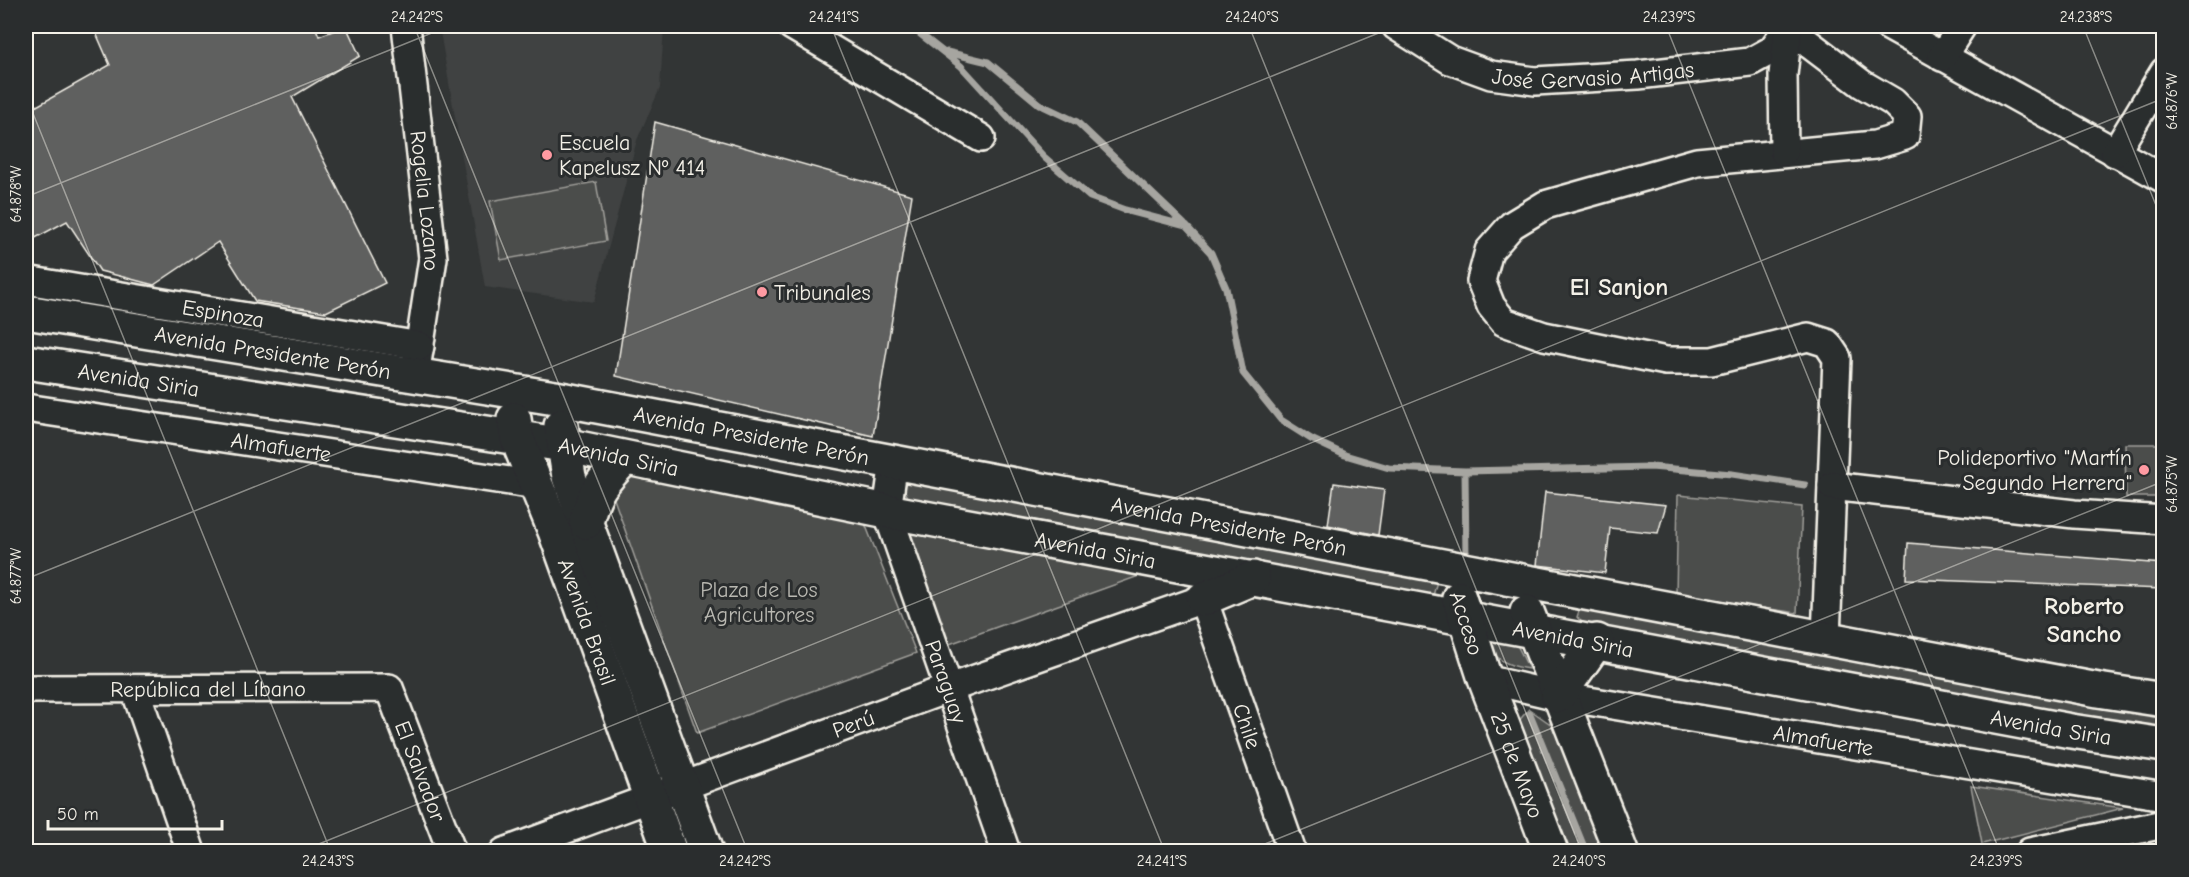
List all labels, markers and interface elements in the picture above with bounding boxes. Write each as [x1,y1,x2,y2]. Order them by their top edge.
text: 24.242°S [391,8,443,26]
text: 24.241°S [809,8,859,26]
text: 24.240°S [1225,8,1279,26]
text: 24.239°S [1643,8,1695,26]
text: 24.238°S [2060,8,2112,26]
street label: José Gervasio Artigas [1490,57,1696,95]
text: 64.876°W [2163,72,2181,130]
street label: Rogelia Lozano [404,129,445,273]
place label: Escuela Kapelusz Nº 414 [559,130,705,181]
marker: Escuela Kapelusz Nº 414 [540,148,554,162]
text: 64.878°W [7,166,25,222]
district label: El Sanjon [1570,273,1668,301]
place label: Tribunales [774,280,871,306]
marker: Tribunales [755,285,769,299]
street label: Espinoza [180,294,266,334]
street label: Avenida Presidente Perón [152,321,393,385]
street label: Avenida Siria [76,358,201,403]
street label: Avenida Presidente Perón [631,401,871,471]
street label: Almafuerte [229,427,333,468]
street label: Avenida Siria [556,432,681,482]
place label: Polideportivo "Martín Segundo Herrera" [1937,445,2132,496]
text: 64.875°W [2163,455,2181,513]
marker: Polideportivo "Martín Segundo Herrera" [2137,463,2151,477]
street label: Avenida Presidente Perón [1109,492,1349,562]
street label: Avenida Siria [1033,527,1158,575]
text: 64.877°W [7,548,25,604]
street label: Avenida Brasil [552,555,621,689]
park label: Plaza de Los Agricultores [700,577,818,628]
street label: Acceso [1444,588,1489,659]
district label: Roberto Sancho [2044,592,2124,648]
street label: Avenida Siria [1510,616,1636,663]
street label: Paraguay [919,637,972,727]
street label: República del Líbano [110,676,306,703]
street label: Chile [1227,700,1267,752]
street label: Avenida Siria [1988,704,2113,751]
street label: Perú [829,705,878,744]
street label: 25 de Mayo [1485,708,1549,822]
street label: El Salvador [389,717,451,826]
street label: Almafuerte [1771,720,1875,762]
scale bar [48,793,222,831]
text: 50 m [57,804,99,825]
text: 24.243°S [302,852,354,870]
text: 24.242°S [719,852,771,870]
text: 24.241°S [1137,852,1187,870]
text: 24.240°S [1552,852,1606,870]
text: 24.239°S [1970,852,2022,870]

